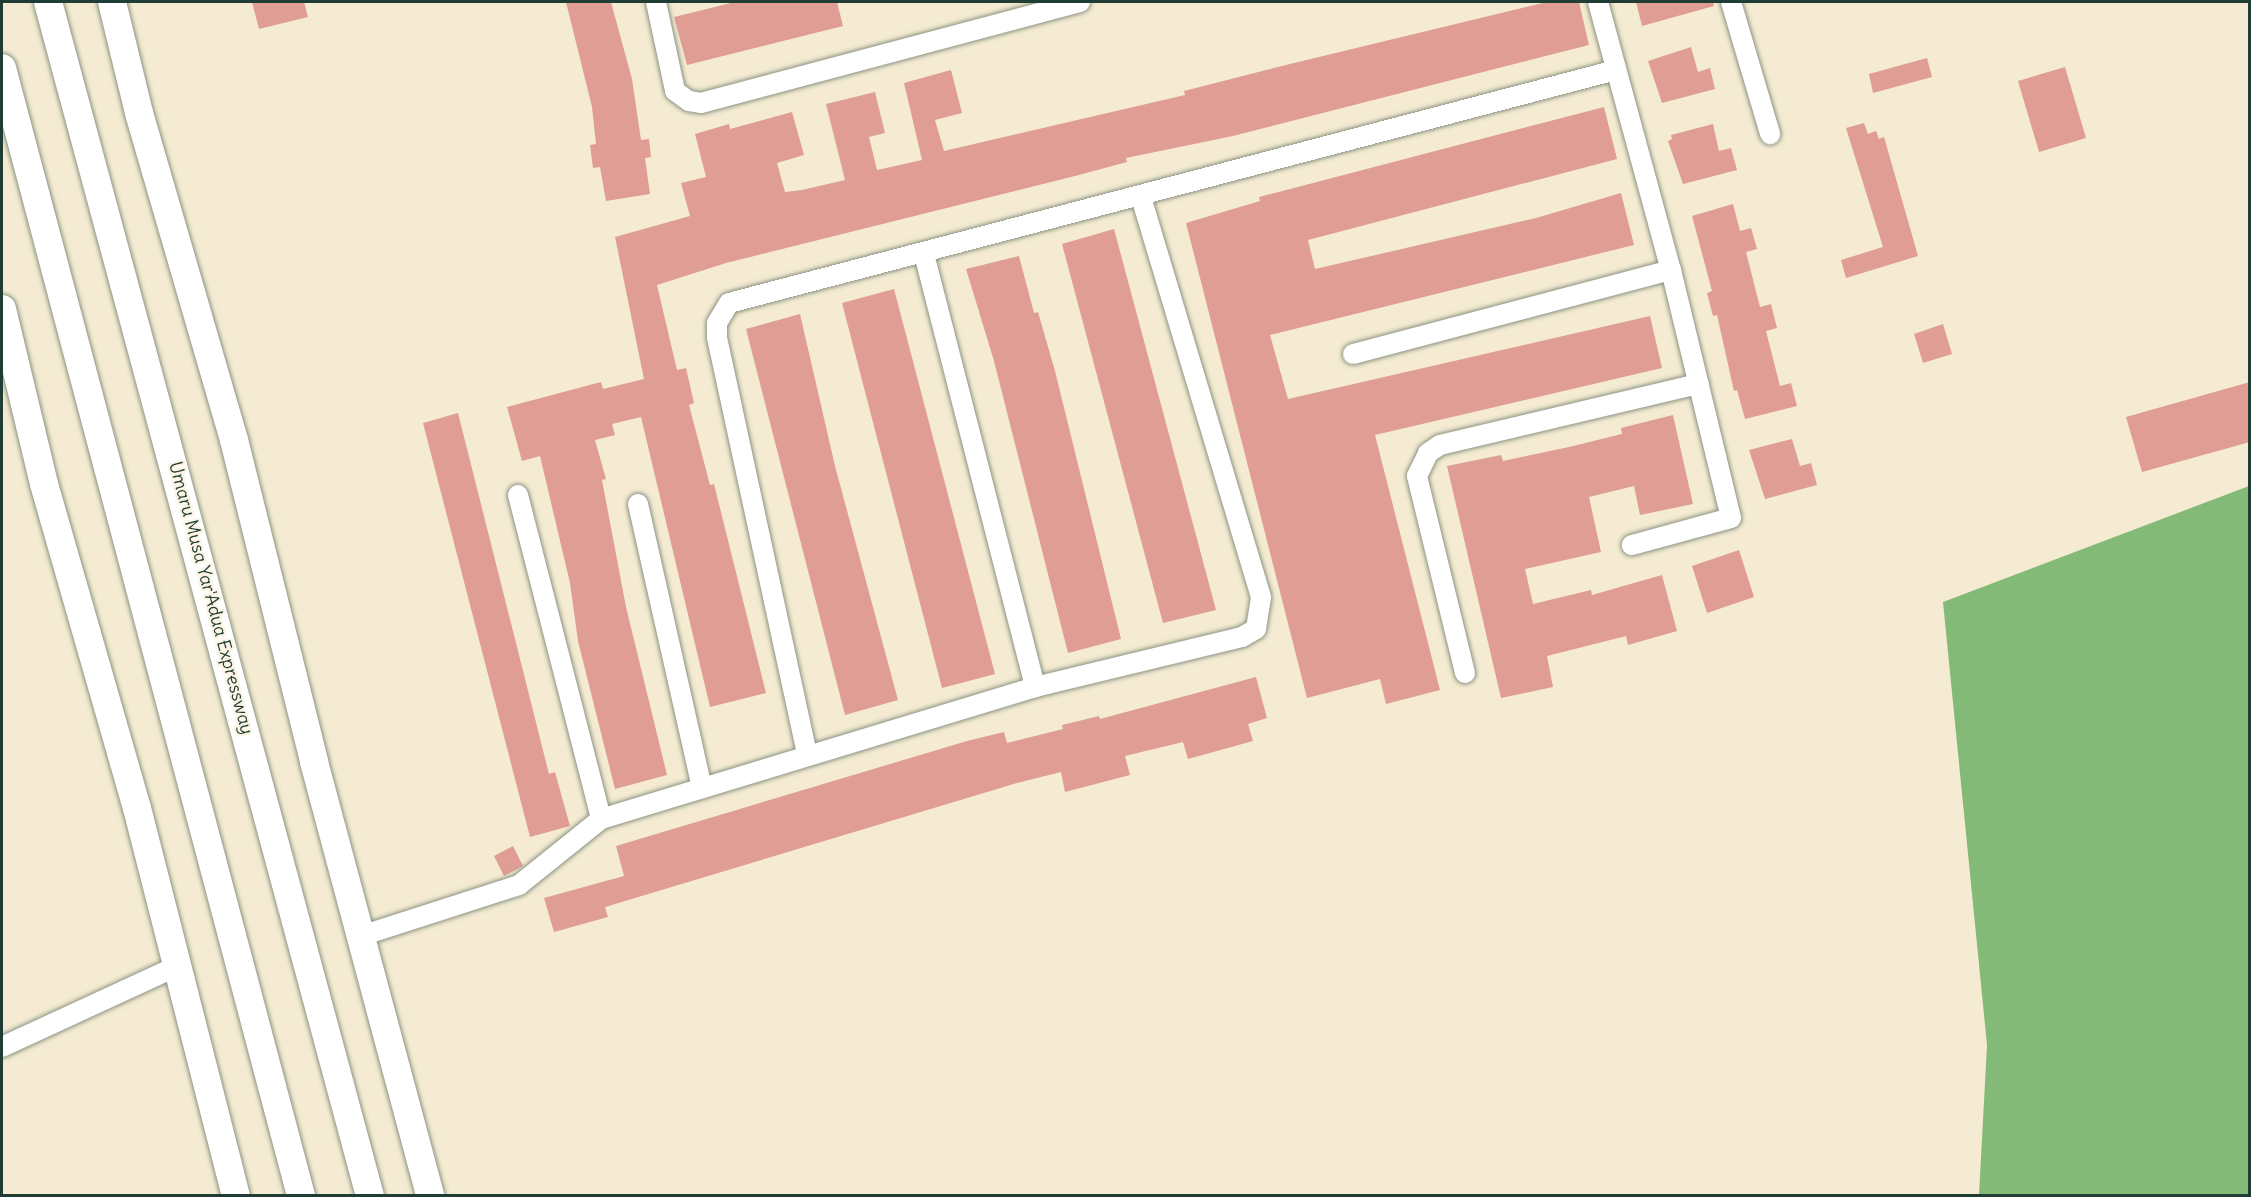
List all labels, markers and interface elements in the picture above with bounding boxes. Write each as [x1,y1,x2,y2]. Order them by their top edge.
street label: Umaru Musa Yar'Adua Expressway [164,459,258,737]

